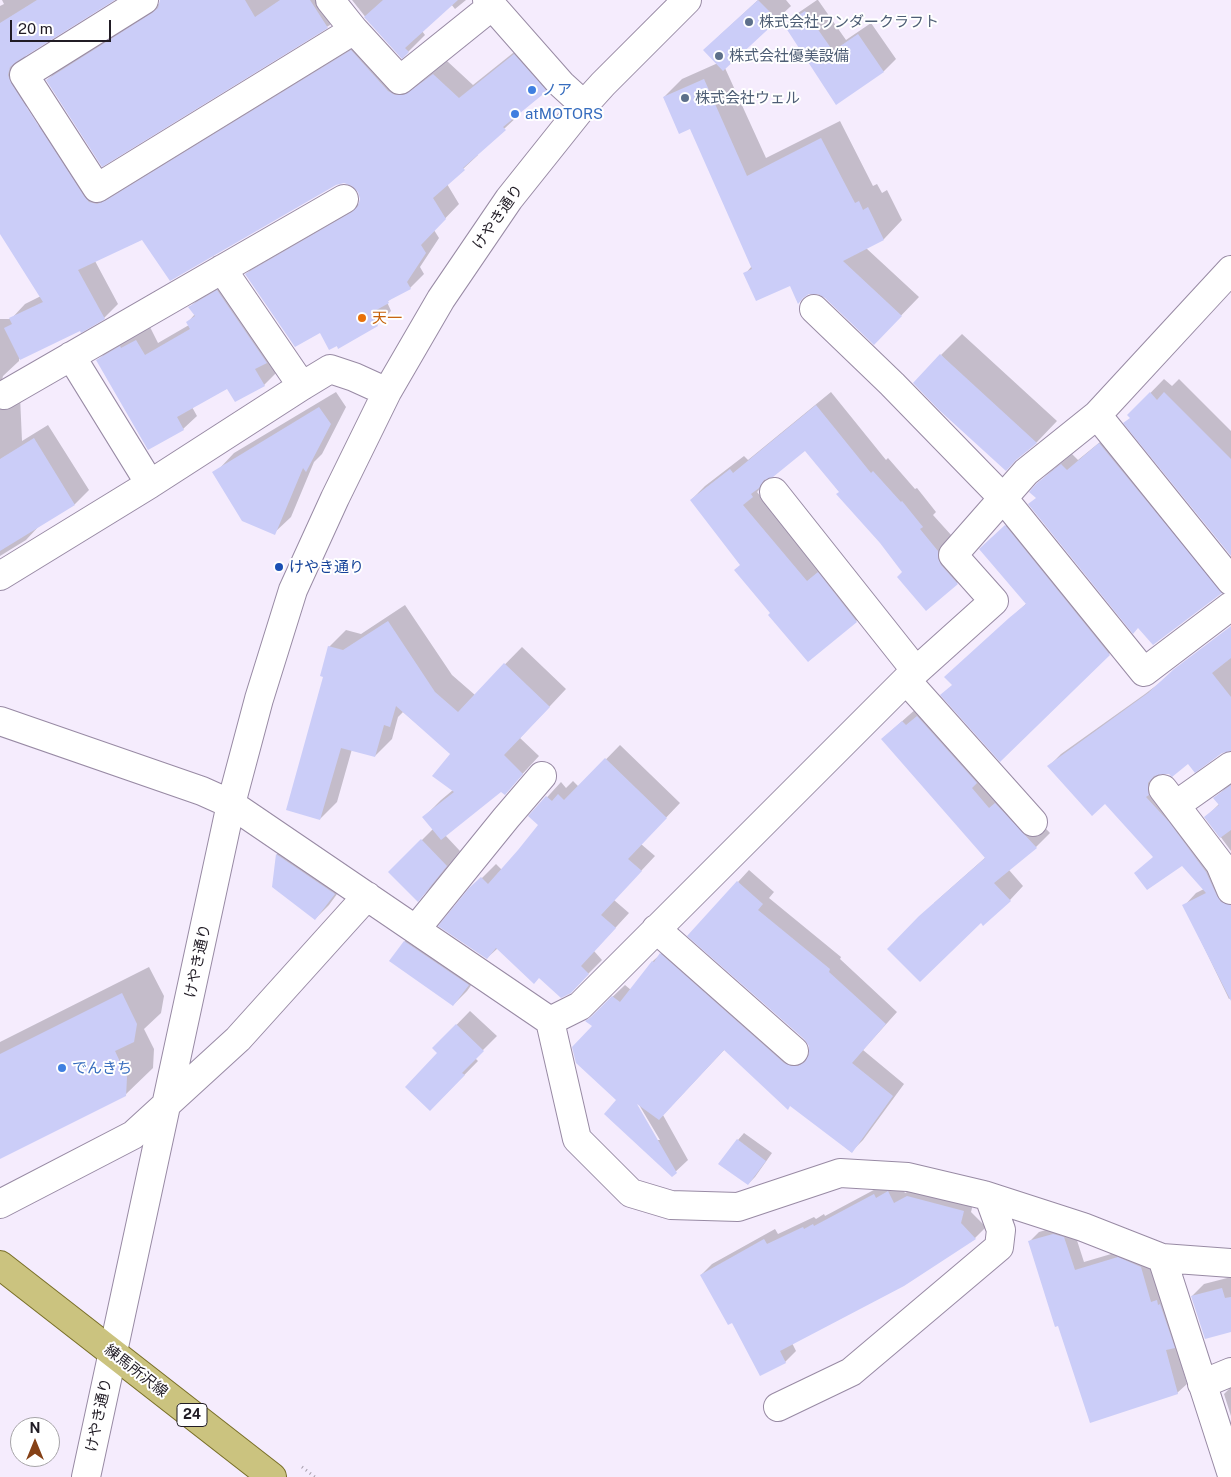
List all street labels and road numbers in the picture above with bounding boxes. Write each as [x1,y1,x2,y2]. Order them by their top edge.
street label: けやき通り [469,181,527,253]
street label: けやき通り [181,922,215,1000]
street label: 練馬所沢線 [101,1341,171,1401]
street label: けやき通り [82,1376,116,1454]
road number: 24 [177,1404,207,1426]

